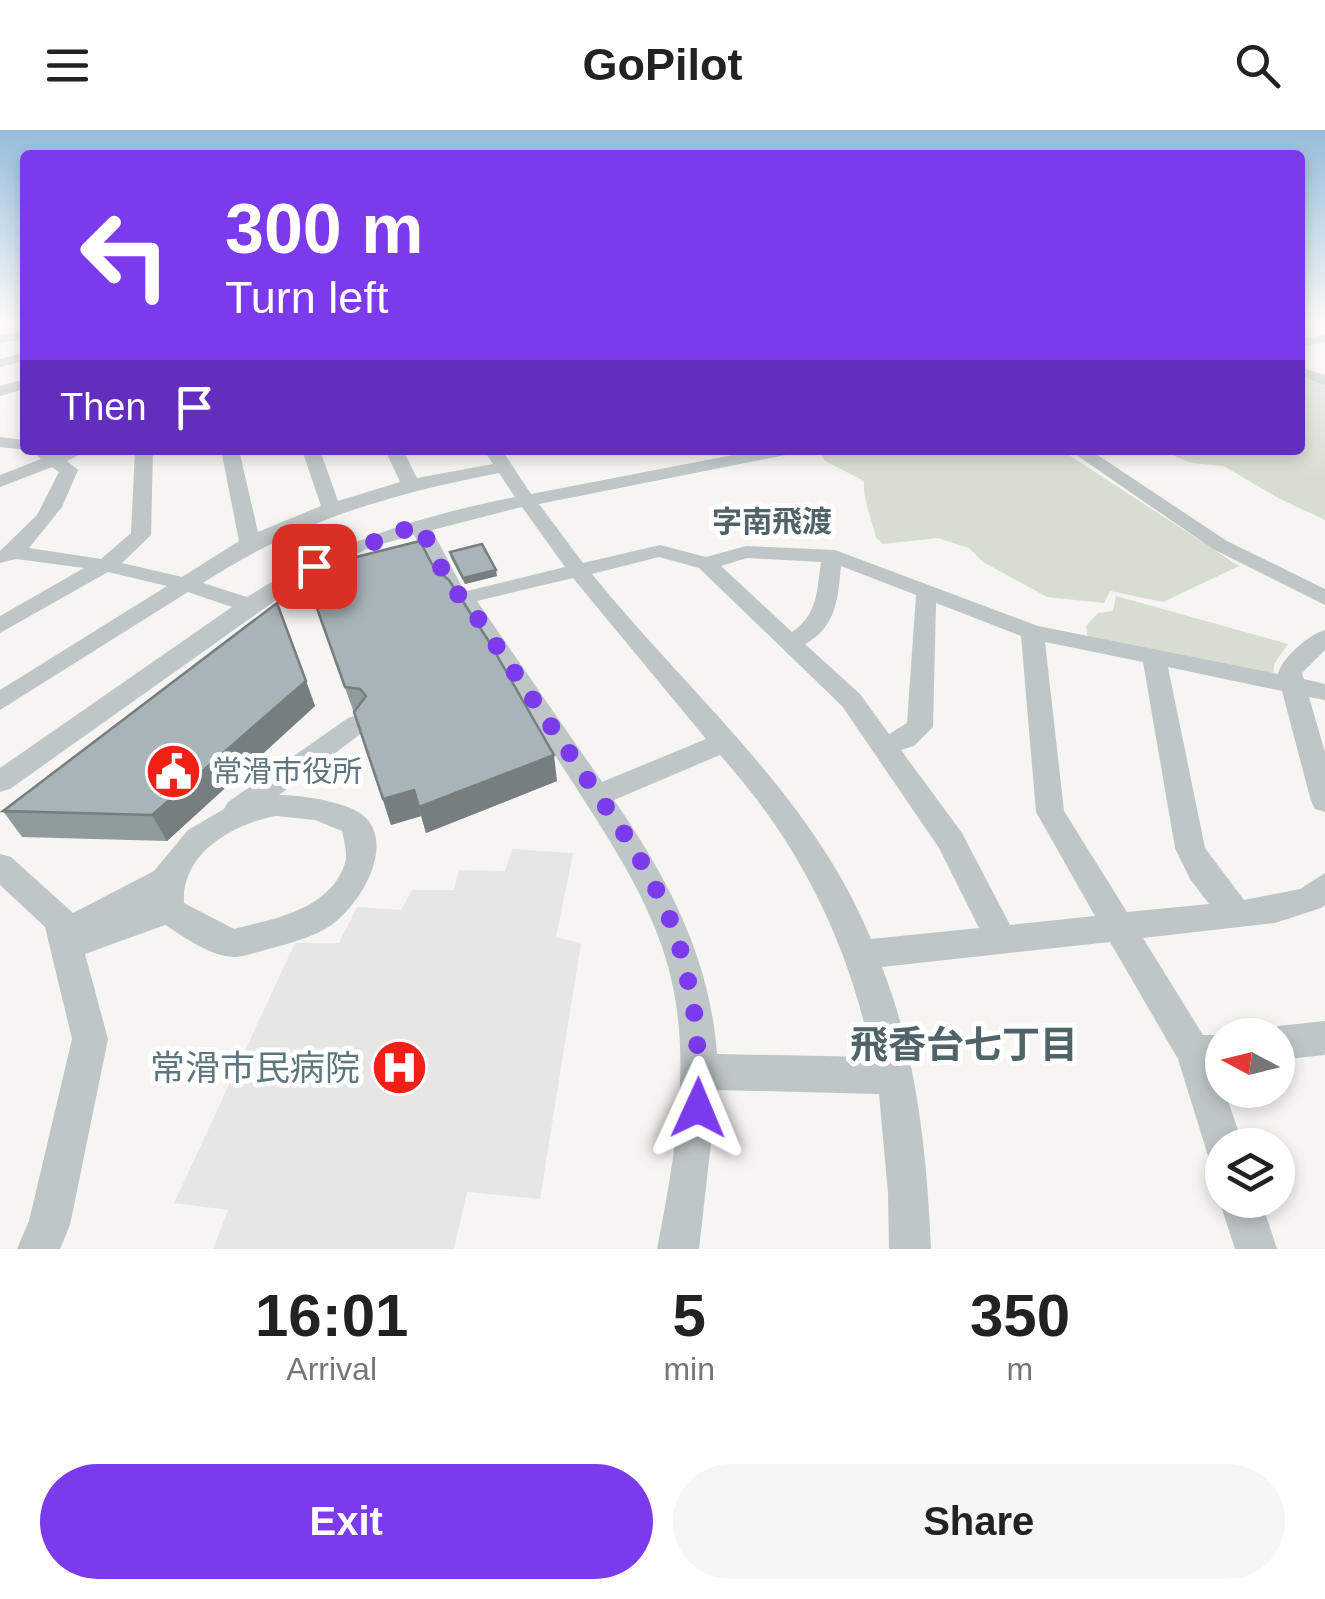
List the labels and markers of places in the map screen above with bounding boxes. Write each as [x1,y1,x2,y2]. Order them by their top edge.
pin [272,524,357,609]
public building icon: 常滑市役所 [143,742,203,802]
place label: 常滑市役所 [212,755,362,788]
hospital icon: 常滑市民病院 [369,1038,429,1098]
place label: 常滑市民病院 [150,1048,360,1087]

